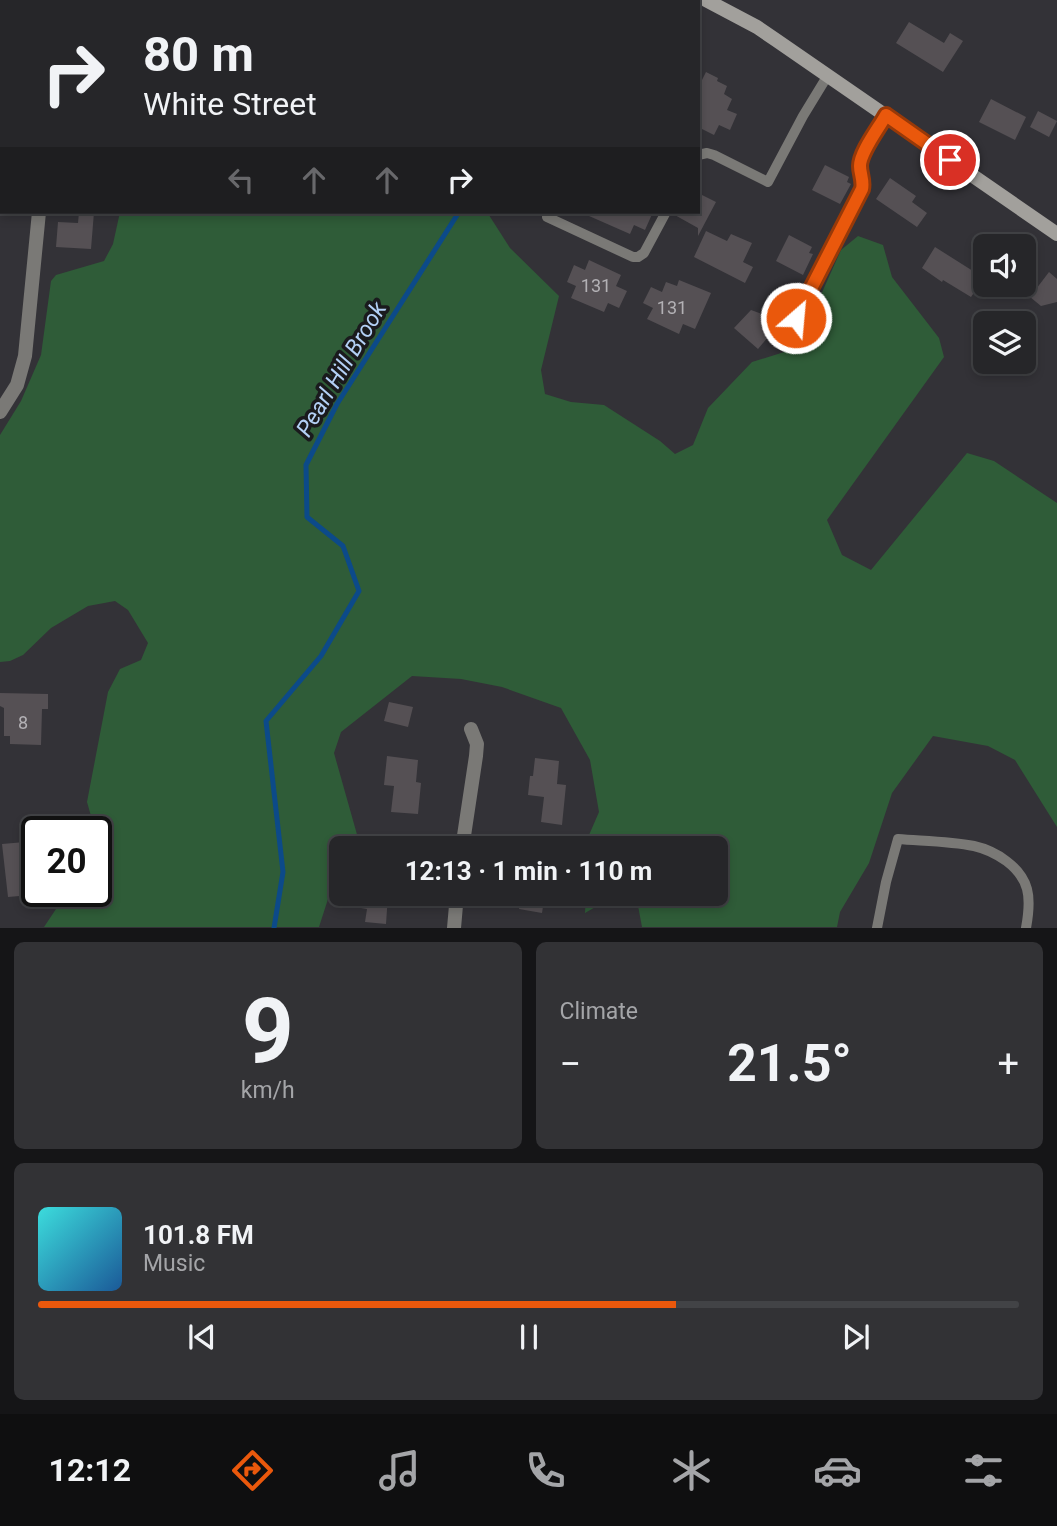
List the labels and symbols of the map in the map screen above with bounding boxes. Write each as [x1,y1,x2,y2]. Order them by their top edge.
pin [920,130,980,190]
house number: 131 [581,275,611,296]
position arrow [759,281,833,355]
water label: Pearl Hill Brook [291,296,393,442]
house number: 131 [657,297,687,318]
house number: 8 [18,712,28,733]
speed limit sign: 20 [21,816,112,907]

